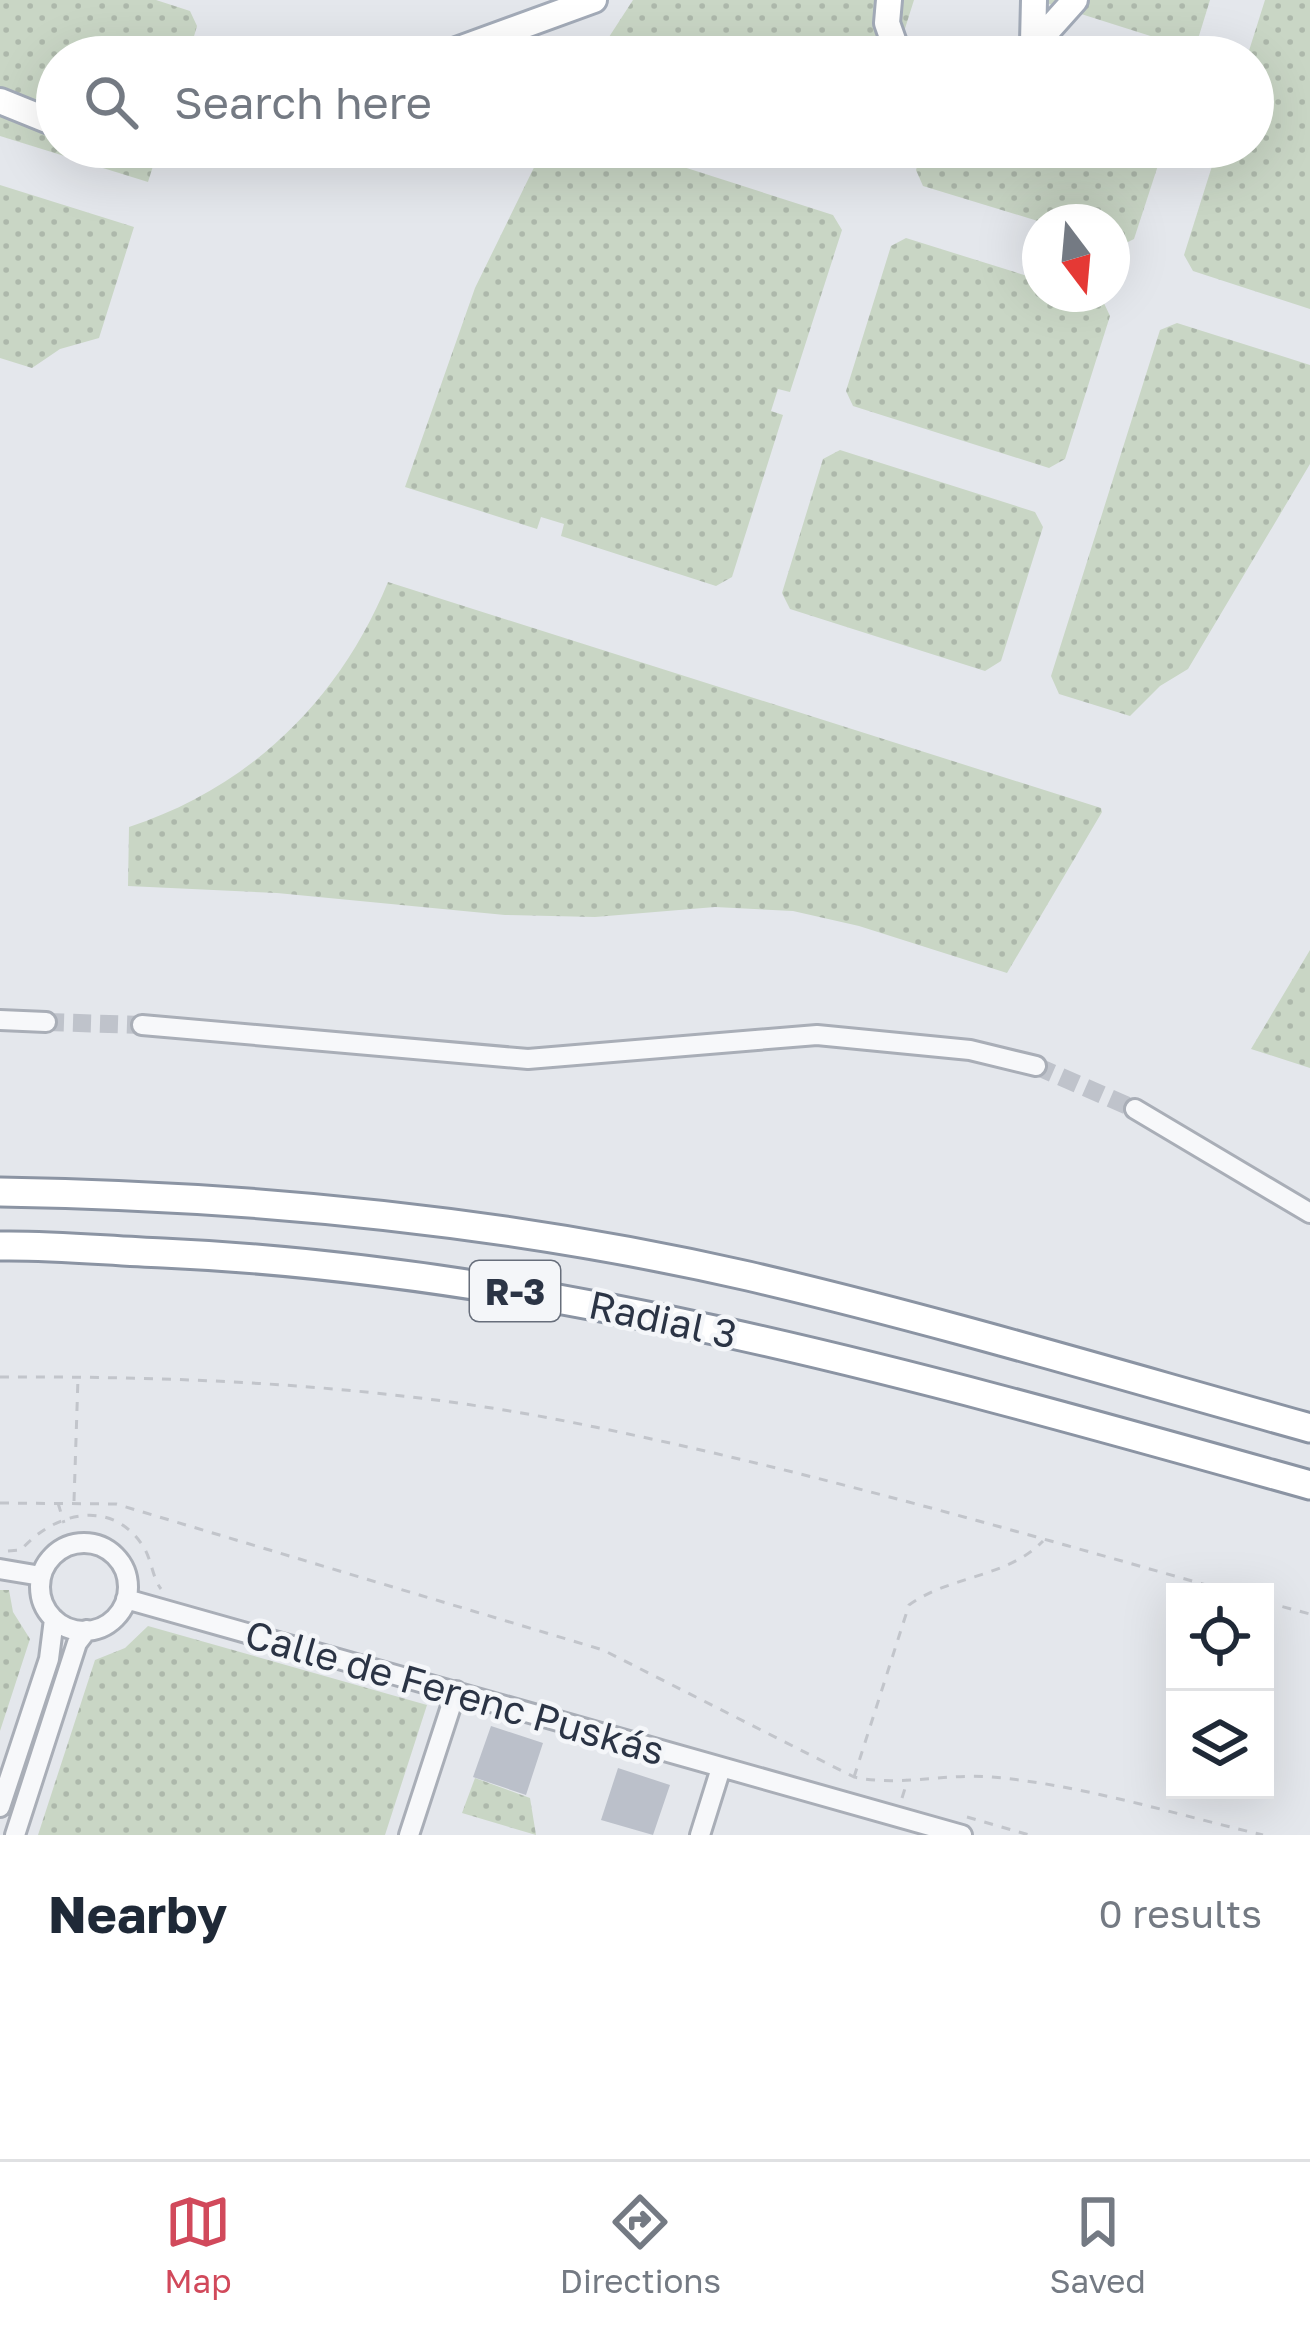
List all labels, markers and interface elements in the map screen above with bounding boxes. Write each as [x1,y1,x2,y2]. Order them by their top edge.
search box [36,36,1274,168]
icon: search [78,69,144,135]
text: Search here [174,75,432,129]
north arrow [1022,204,1130,312]
road number: R-3 [470,1261,560,1321]
street label: Radial 3 [585,1280,741,1358]
map controls [1166,1583,1274,1799]
button: locate [1166,1583,1274,1691]
street label: Calle de Ferenc Puskás [240,1610,670,1774]
button: layers [1166,1691,1274,1799]
text: Nearby [48,1883,227,1944]
text: 0 results [1098,1890,1262,1937]
tab: Map [164,2189,232,2300]
tab: Directions [560,2189,721,2300]
tab: Saved [1049,2189,1146,2300]

